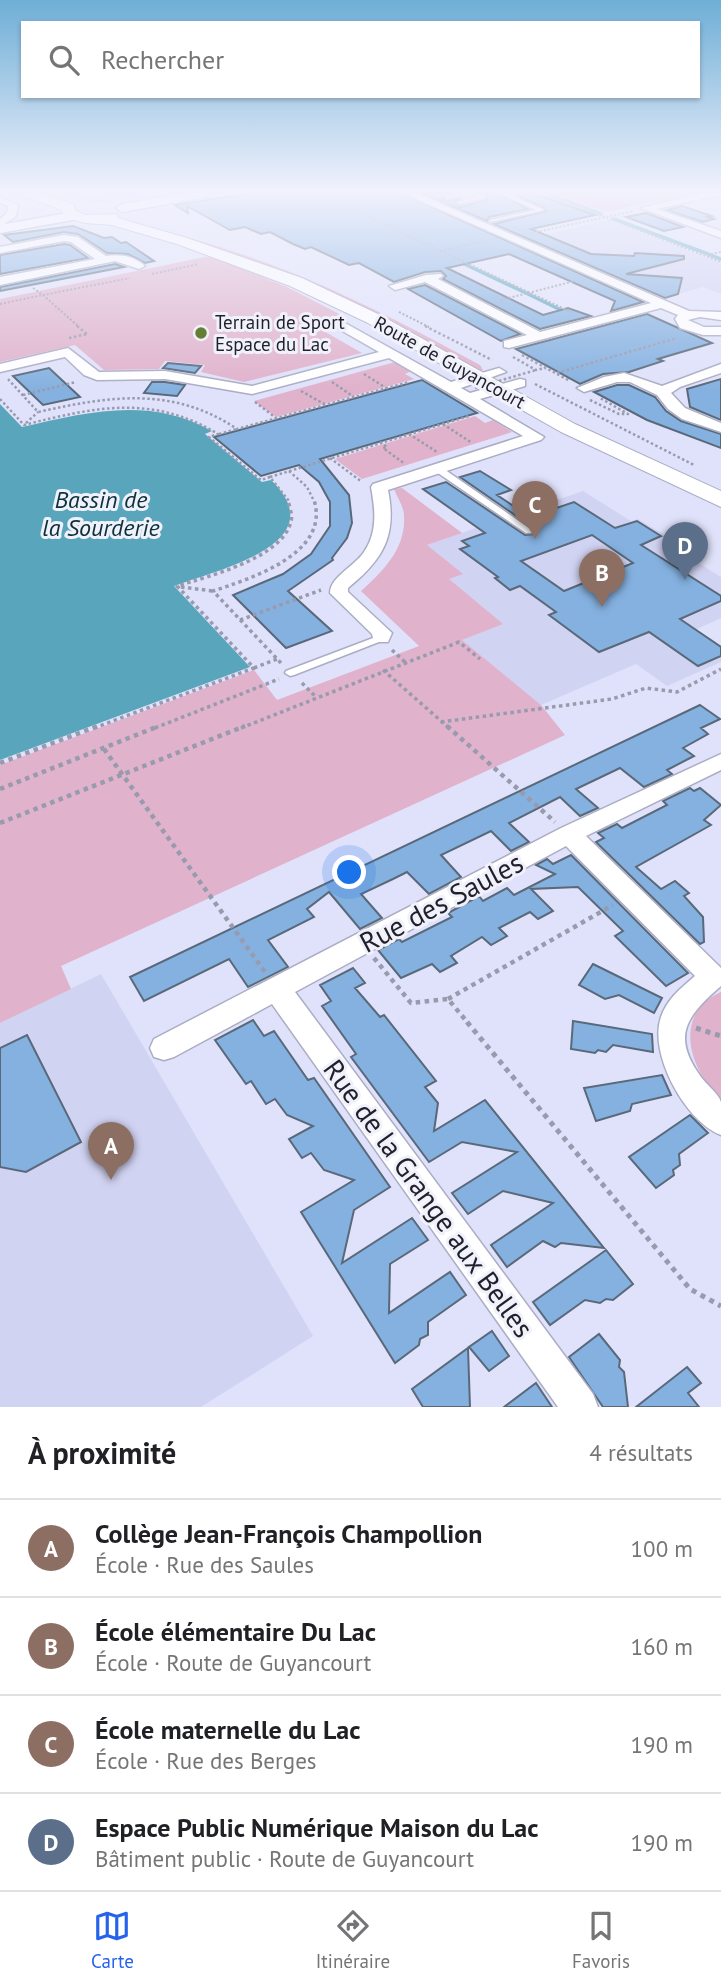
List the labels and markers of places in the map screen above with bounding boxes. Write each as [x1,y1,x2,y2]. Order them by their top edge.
place label: Terrain de Sport Espace du Lac [215,310,345,356]
marker: Terrain de Sport Espace du Lac [193,325,209,341]
pin: C [512,481,558,539]
pin: D [662,522,708,580]
pin: B [579,549,625,607]
pin: A [88,1122,134,1180]

